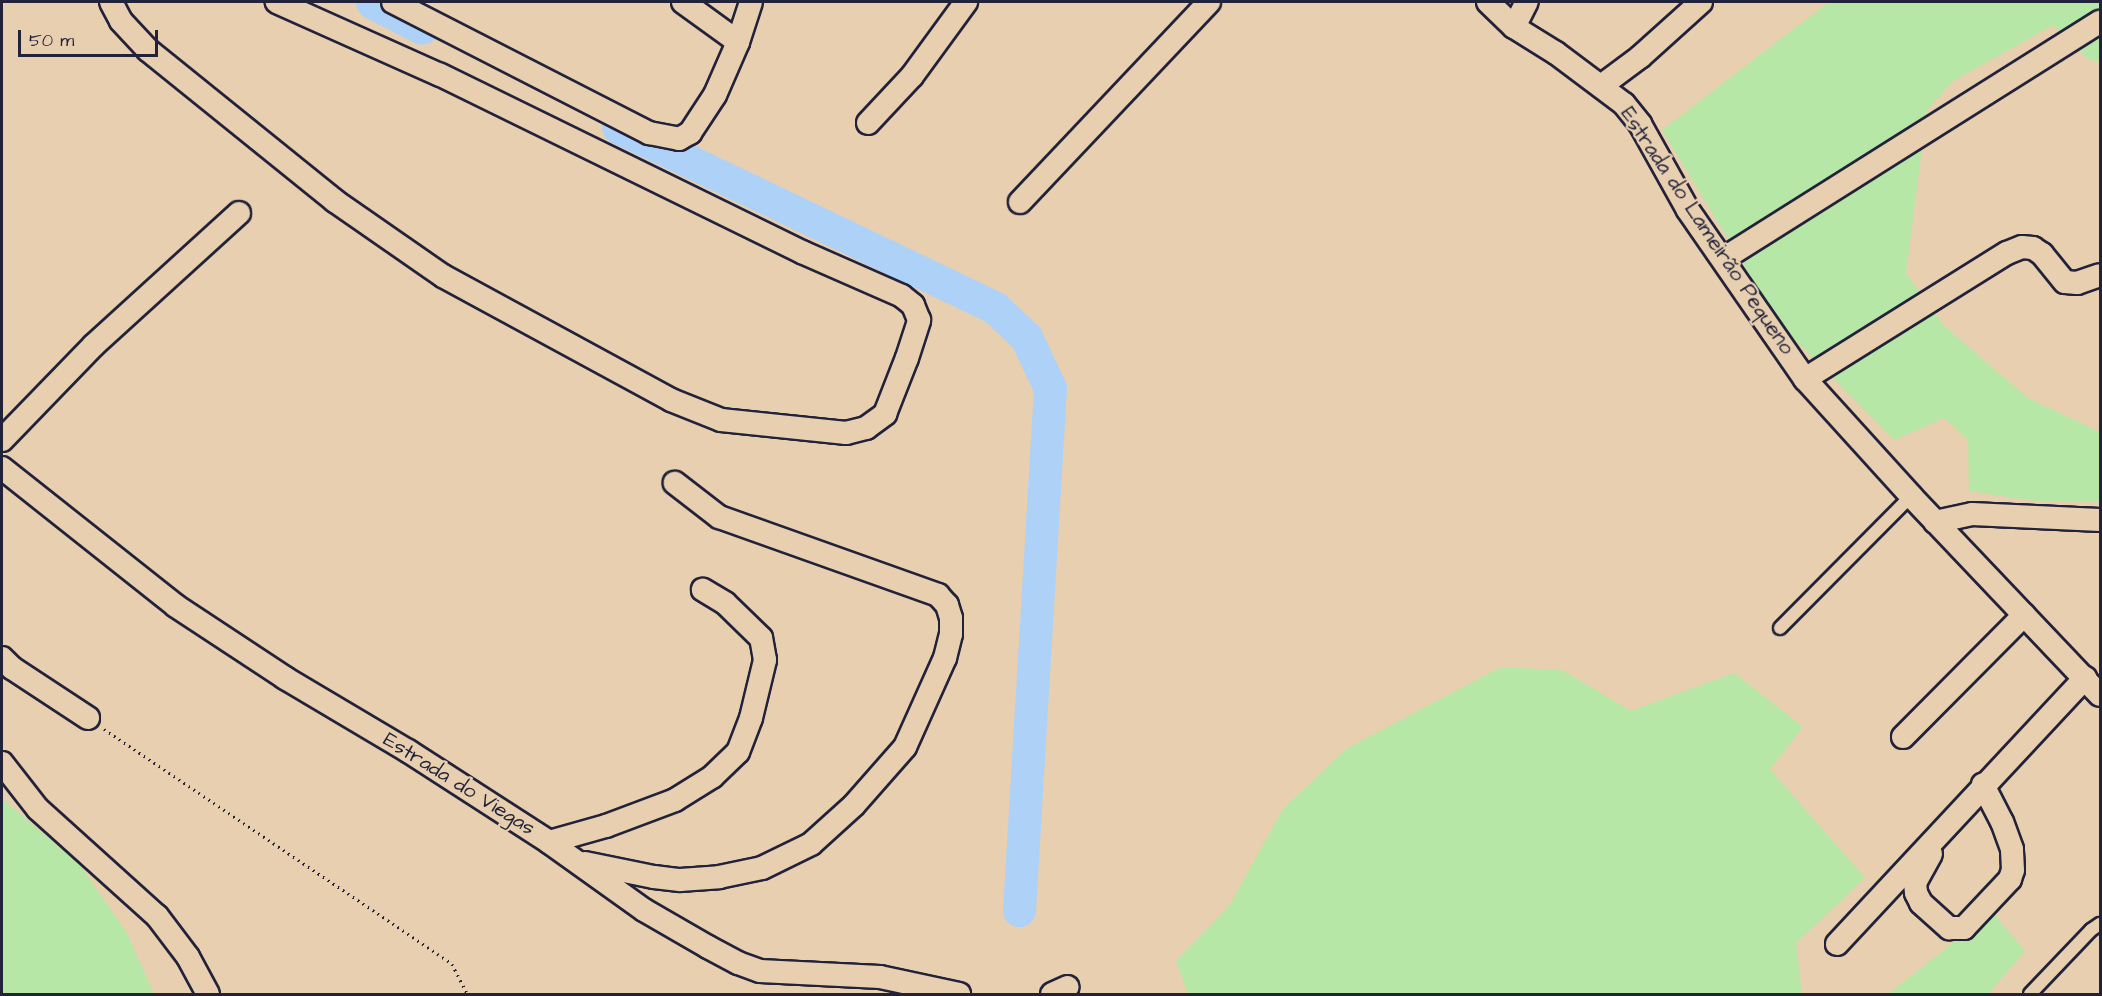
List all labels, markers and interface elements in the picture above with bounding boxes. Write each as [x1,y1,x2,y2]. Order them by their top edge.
scale bar [21,18,160,56]
text: 50 m [29,28,74,53]
street label: Estrada do Lameirão Pequeno [1615,102,1799,360]
street label: Estrada do Viegas [378,727,540,841]

